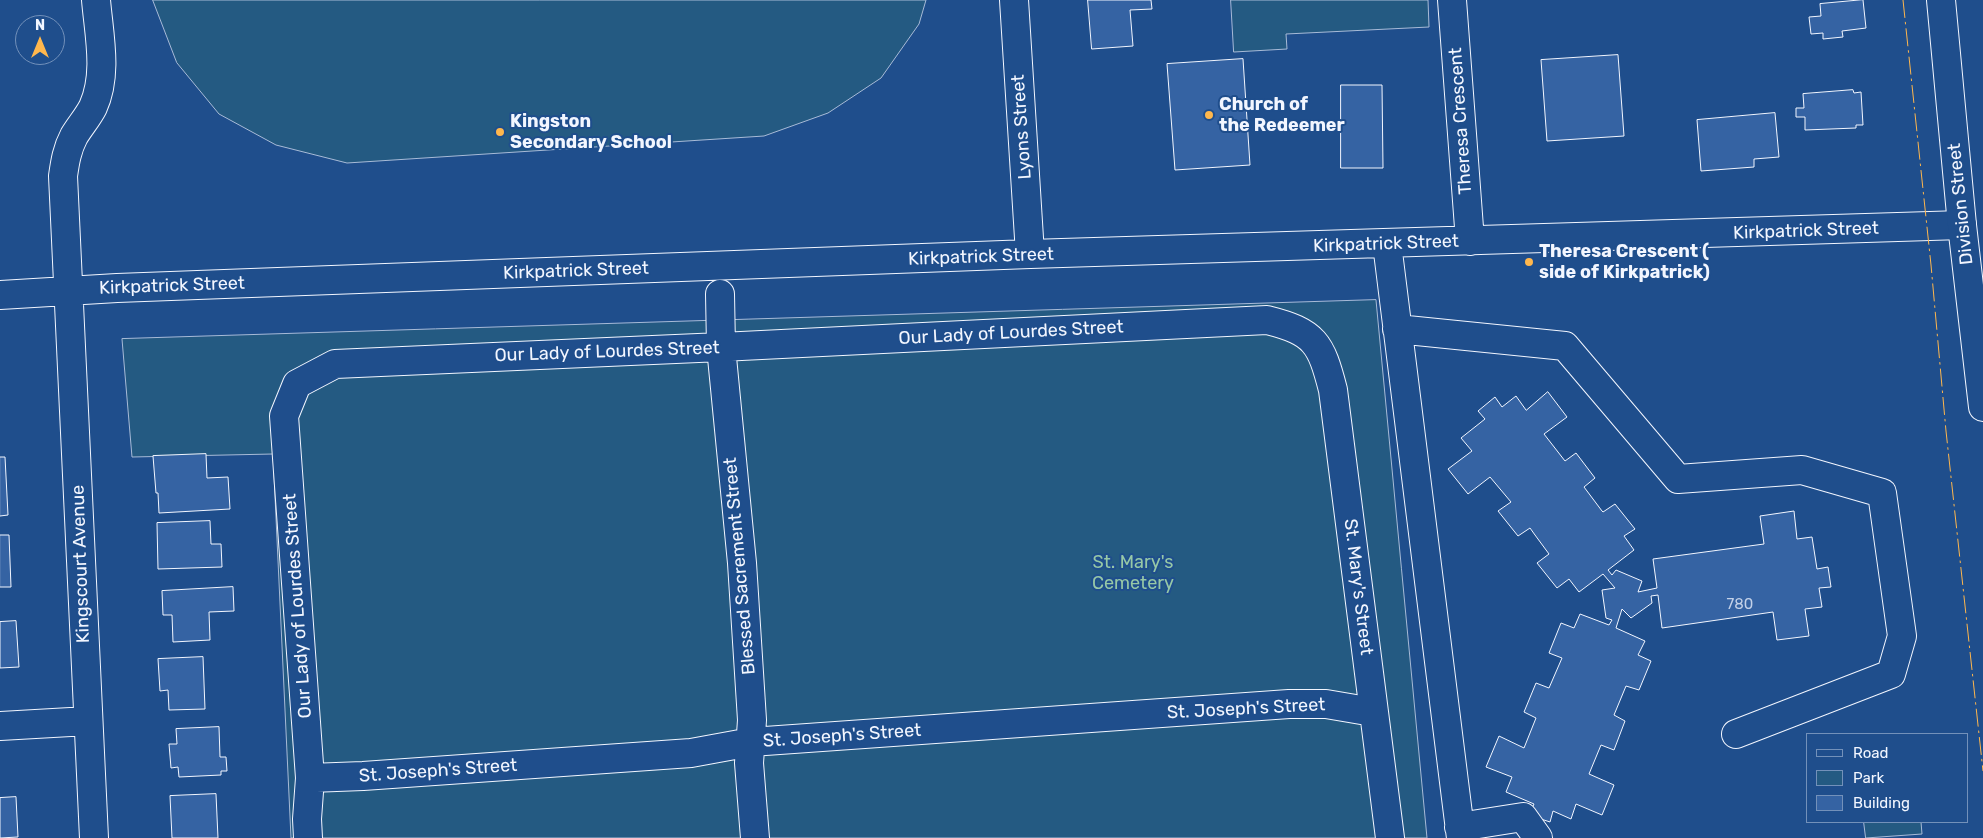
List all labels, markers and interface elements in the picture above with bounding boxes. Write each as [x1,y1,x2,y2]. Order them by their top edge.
north arrow [15,15,65,65]
text: N [35,17,45,34]
street label: Theresa Crescent [1445,47,1477,195]
street label: Lyons Street [1008,74,1036,180]
place label: Church of the Redeemer [1219,94,1345,136]
marker: Church of the Redeemer [1203,109,1215,121]
place label: Kingston Secondary School [510,111,672,154]
marker: Kingston Secondary School [494,126,506,138]
street label: Division Street [1944,142,1978,266]
street label: Kirkpatrick Street [1733,218,1879,244]
street label: Kirkpatrick Street [1313,231,1459,257]
place label: Theresa Crescent ( side of Kirkpatrick) [1539,241,1710,284]
street label: Kirkpatrick Street [908,244,1054,270]
marker: Theresa Crescent ( side of Kirkpatrick) [1523,256,1535,268]
street label: Kirkpatrick Street [503,258,649,284]
street label: Kirkpatrick Street [99,273,245,299]
street label: Our Lady of Lourdes Street [898,316,1124,350]
street label: Our Lady of Lourdes Street [494,337,720,367]
street label: Blessed Sacrement Street [720,456,760,676]
street label: Kingscourt Avenue [67,484,95,644]
street label: Our Lady of Lourdes Street [279,493,317,719]
street label: St. Mary's Street [1339,518,1377,656]
park label: St. Mary's Cemetery [1092,552,1174,594]
house number: 780 [1727,596,1753,614]
street label: St. Joseph's Street [1166,694,1326,724]
street label: St. Joseph's Street [762,720,922,752]
legend [1806,733,1968,823]
text: Road [1853,744,1889,762]
street label: St. Joseph's Street [358,755,518,787]
text: Park [1853,769,1884,787]
text: Building [1853,794,1910,812]

